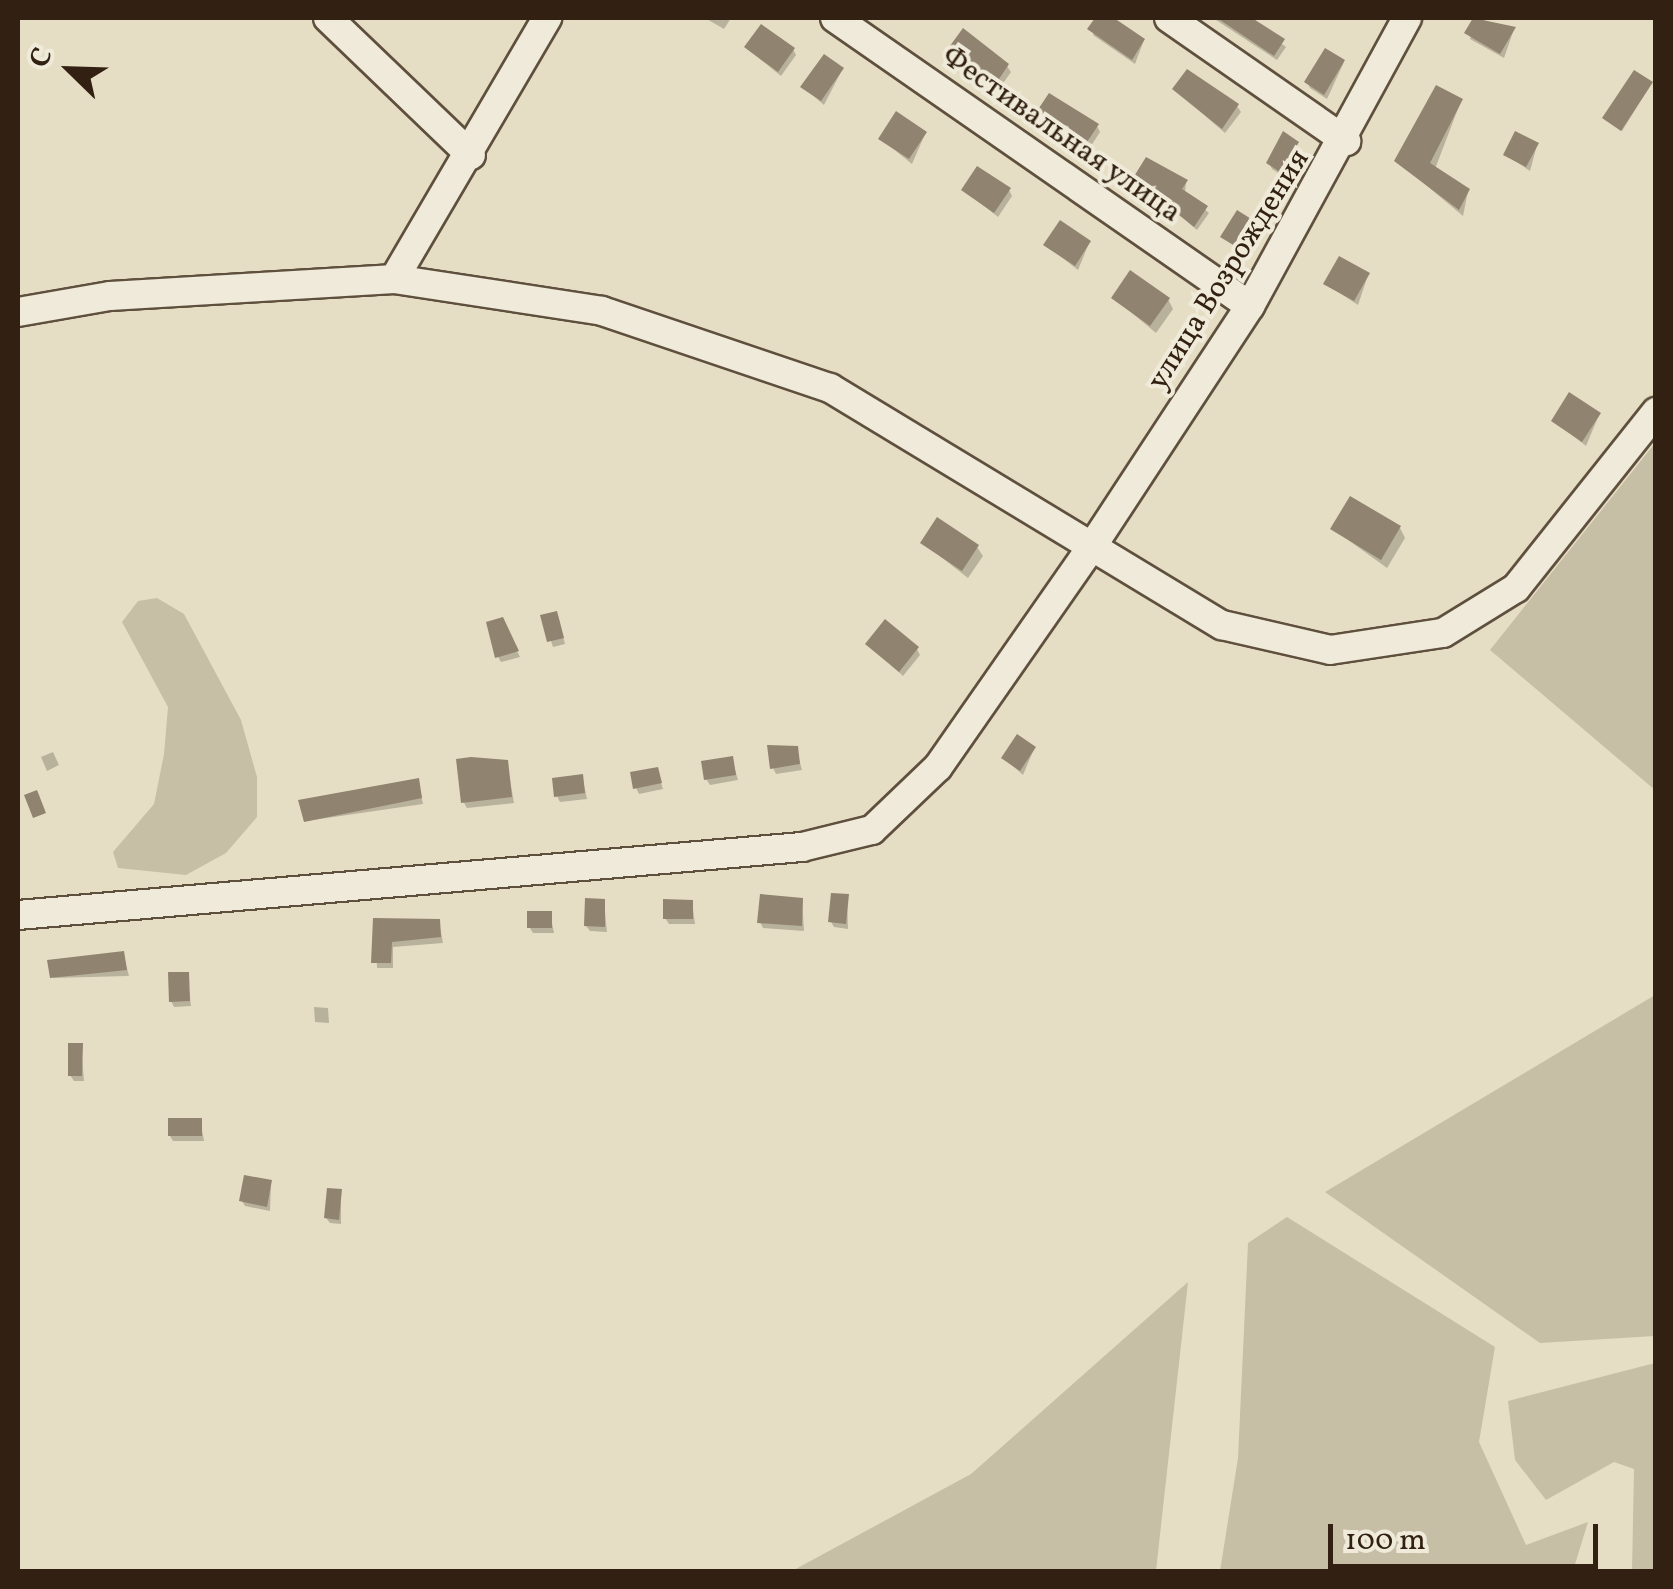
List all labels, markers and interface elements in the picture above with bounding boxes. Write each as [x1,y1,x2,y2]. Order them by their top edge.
north arrow [20,20,120,120]
street label: Фестивальная улица [934,39,1188,231]
text: С [20,42,63,74]
street label: улица Возрождения [1140,143,1318,397]
scale bar [1333,1504,1603,1566]
text: 100 m [1345,1520,1426,1562]

